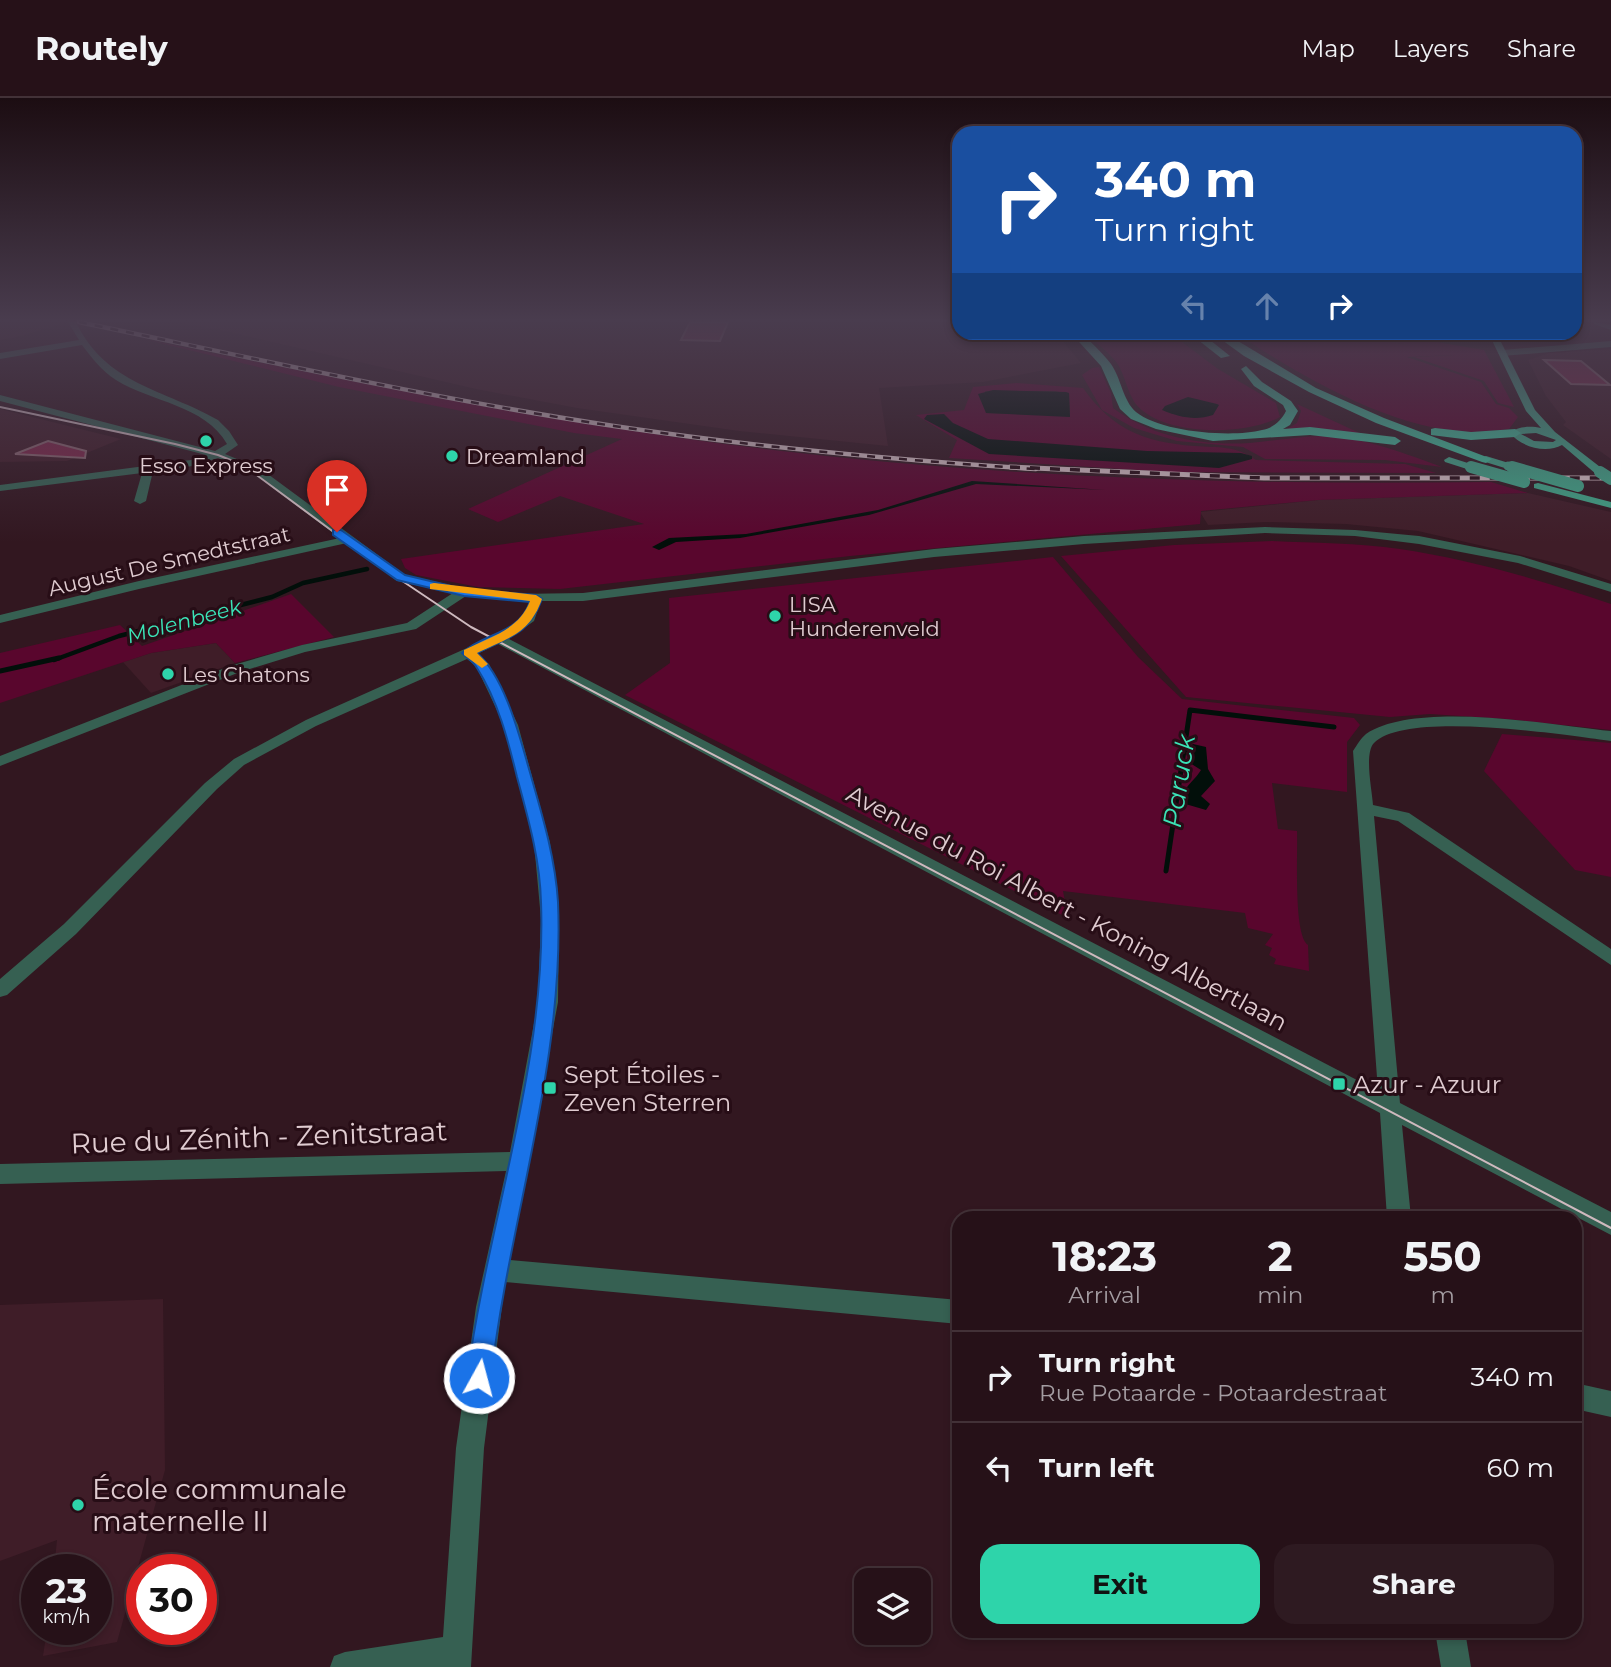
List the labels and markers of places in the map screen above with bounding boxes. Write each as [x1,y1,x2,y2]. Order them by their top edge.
marker: Esso Express [198,433,214,449]
place label: Dreamland [466,444,585,469]
marker: Dreamland [444,448,460,464]
place label: Esso Express [139,453,273,478]
pin [307,460,367,532]
place label: LISA Hunderenveld [789,592,940,641]
marker: LISA Hunderenveld [767,608,783,624]
place label: Les Chatons [182,662,310,687]
marker: Les Chatons [160,666,176,682]
place label: Sept Étoiles - Zeven Sterren [564,1060,731,1117]
place label: Azur - Azuur [1353,1070,1501,1099]
marker: Azur - Azuur [1331,1076,1347,1092]
marker: Sept Étoiles - Zeven Sterren [542,1080,558,1096]
place label: École communale maternelle II [92,1472,347,1538]
marker: École communale maternelle II [70,1497,86,1513]

